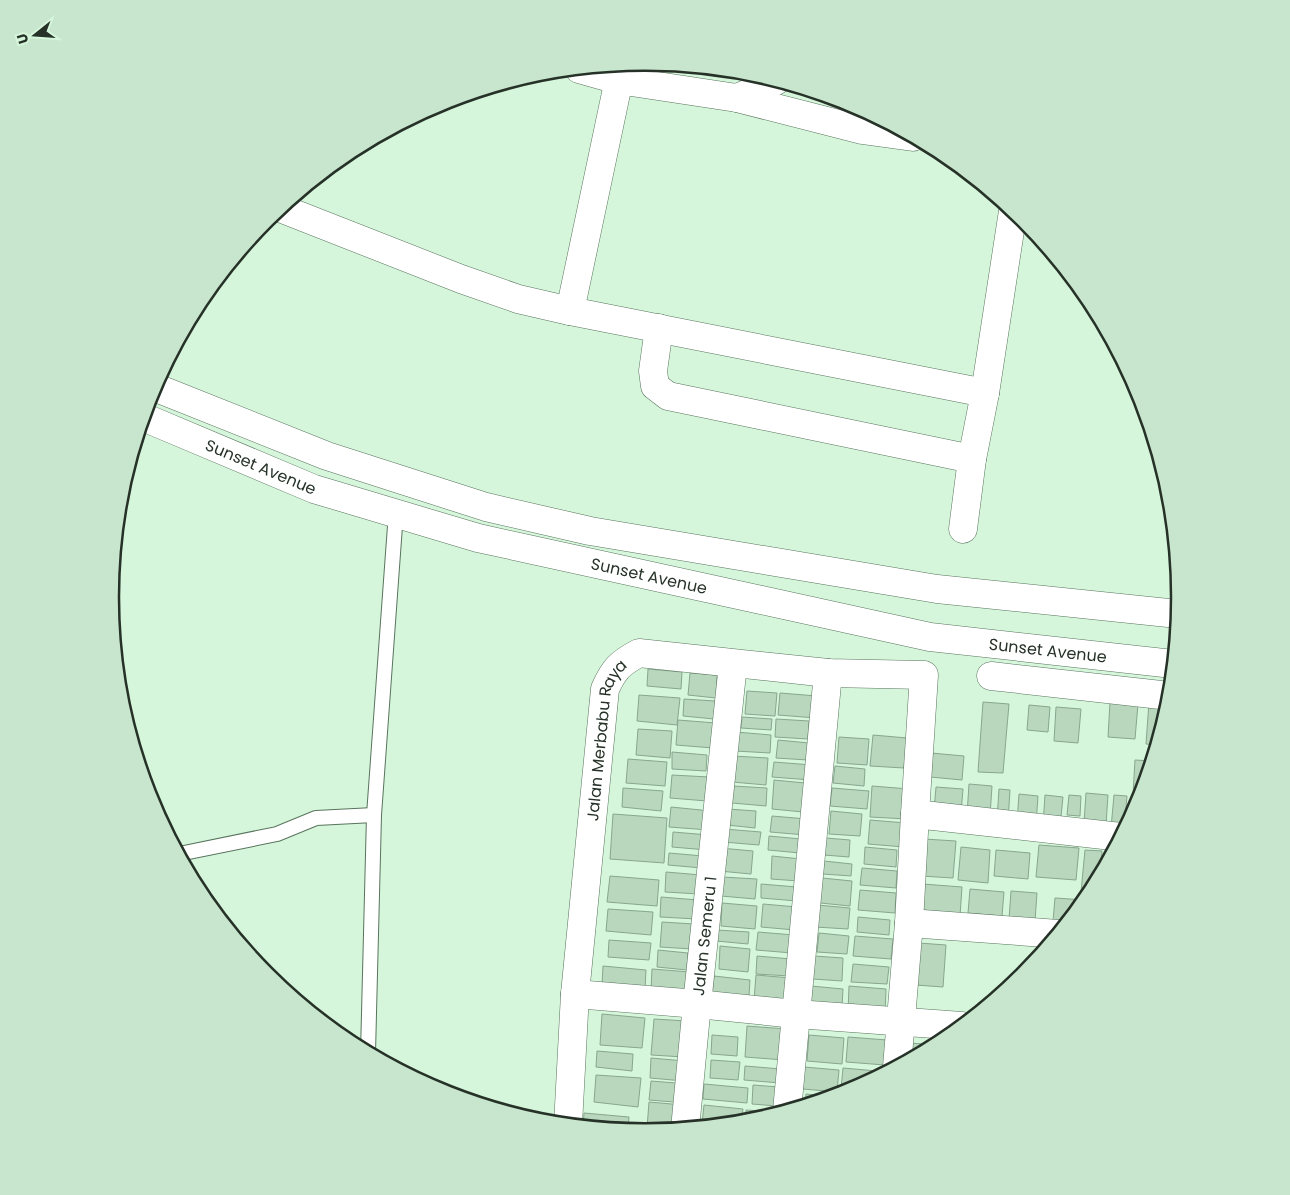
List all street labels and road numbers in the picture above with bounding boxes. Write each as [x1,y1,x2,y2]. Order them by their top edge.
street label: Sunset Avenue [202,434,320,501]
street label: Sunset Avenue [589,552,710,600]
street label: Sunset Avenue [988,633,1108,669]
street label: Jalan Merbabu Raya [581,654,632,822]
street label: Jalan Semeru 1 [687,875,722,997]

